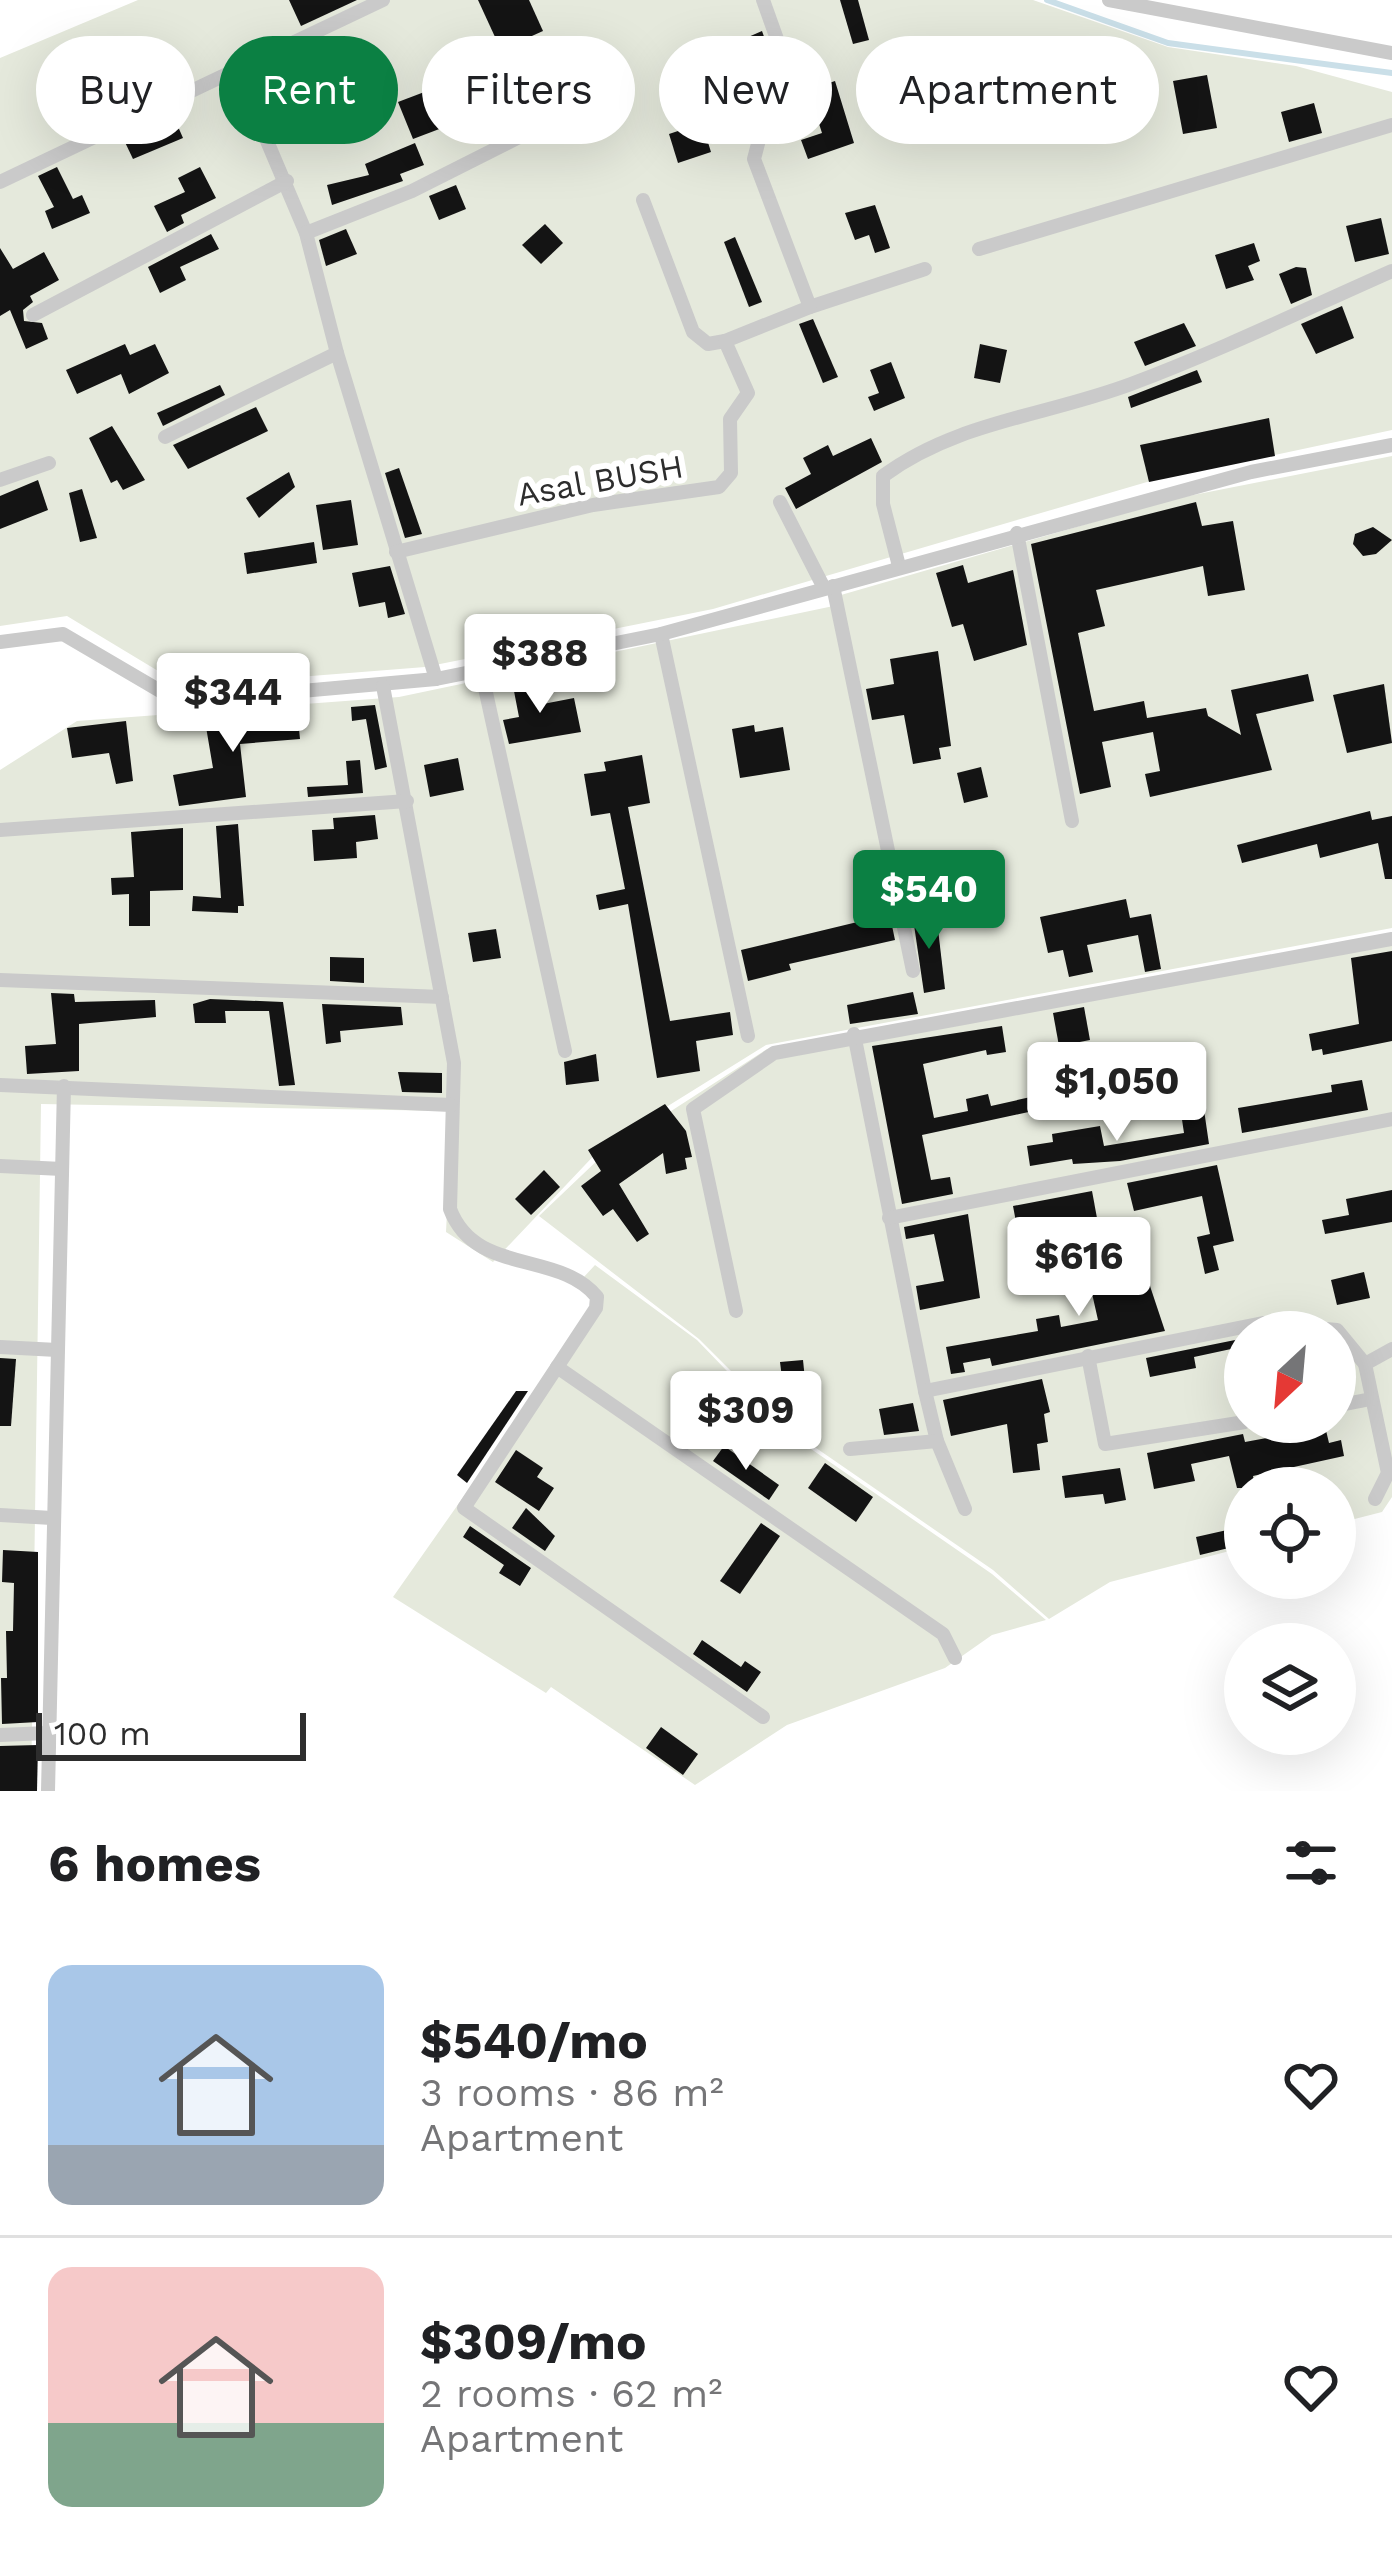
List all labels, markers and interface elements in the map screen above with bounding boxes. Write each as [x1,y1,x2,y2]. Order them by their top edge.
chip: Buy [36,36,195,144]
chip: Rent [219,36,398,144]
chip: Filters [422,36,635,144]
chip: New [659,36,832,144]
chip: Apartment [856,36,1159,144]
street label: Asal BUSH [514,446,686,514]
pin: $388 [469,614,611,716]
text: $388 [491,630,589,675]
pin: $344 [162,653,304,755]
text: $344 [184,669,282,714]
pin: $540 [858,850,1000,952]
text: $540 [880,866,978,911]
pin: $1,050 [1019,1042,1215,1144]
text: $1,050 [1054,1058,1180,1103]
pin: $616 [1008,1217,1150,1319]
text: $616 [1034,1233,1124,1278]
north arrow [1224,1311,1356,1443]
map controls [1224,1311,1356,1755]
pin: $309 [675,1371,817,1473]
text: $309 [697,1387,795,1432]
button: locate [1224,1467,1356,1599]
button: layers [1224,1623,1356,1755]
scale bar [36,1707,306,1760]
text: 100 m [54,1714,151,1753]
icon: filters [1278,1830,1344,1896]
text: 6 homes [48,1834,261,1893]
text: $540/mo [420,2011,648,2070]
icon: home [144,2013,288,2157]
icon: heart [1278,2052,1344,2118]
text: 3 rooms · 86 m² [420,2070,724,2115]
text: Apartment [420,2115,623,2160]
text: $309/mo [420,2312,647,2371]
icon: home [144,2315,288,2459]
icon: heart [1278,2354,1344,2420]
text: 2 rooms · 62 m² [420,2371,722,2416]
text: Apartment [420,2416,623,2461]

